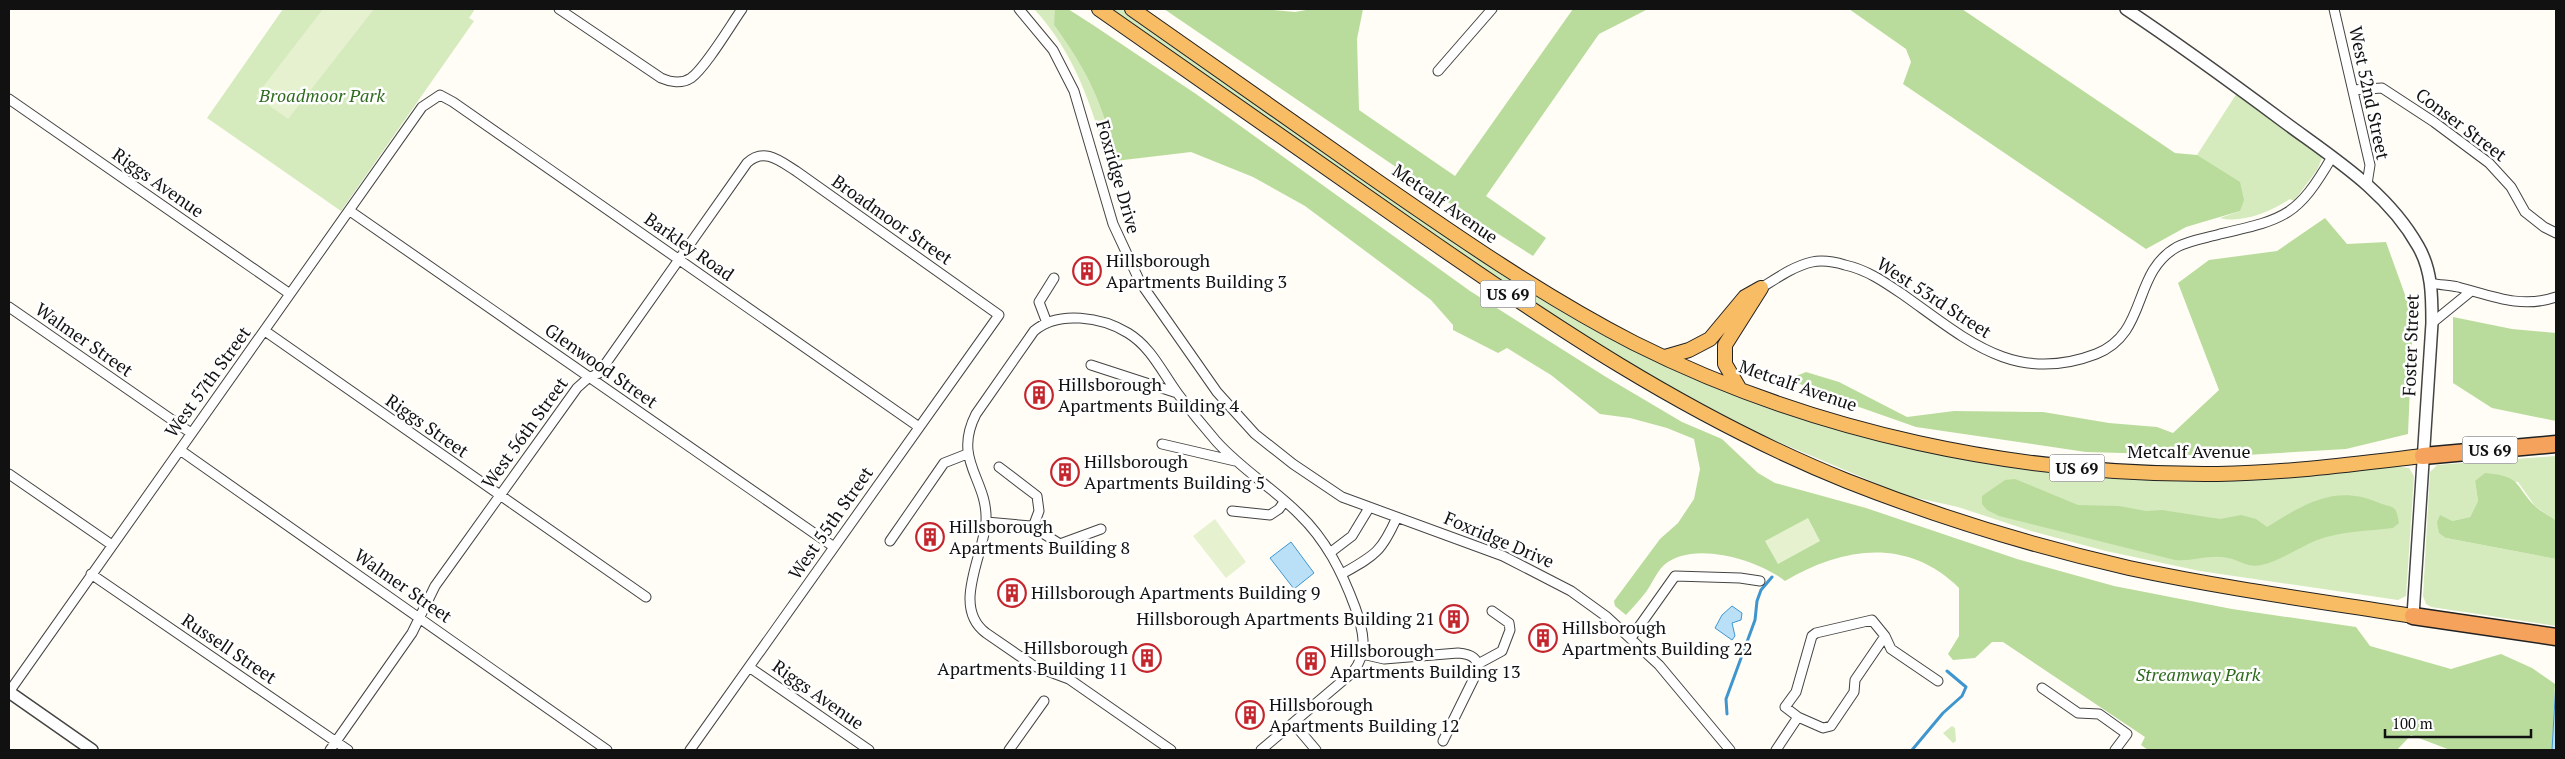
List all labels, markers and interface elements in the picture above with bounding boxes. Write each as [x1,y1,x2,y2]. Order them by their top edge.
street label: West 52nd Street [2344,24,2396,162]
street label: Conser Street [2411,82,2512,166]
park label: Broadmoor Park [258,83,385,107]
street label: Foxridge Drive [1091,117,1147,236]
street label: Riggs Avenue [108,142,209,223]
street label: Metcalf Avenue [1388,158,1503,248]
street label: Broadmoor Street [828,169,958,270]
street label: Barkley Road [640,206,739,286]
place label: Hillsborough Apartments Building 3 [1106,248,1287,293]
street label: West 53rd Street [1873,251,1997,343]
building icon: Hillsborough Apartments Building 3 [1072,256,1102,286]
road number: US 69 [1480,280,1536,308]
street label: Foster Street [2396,293,2424,397]
street label: Walmer Street [31,297,138,382]
street label: Glenwood Street [540,317,663,413]
street label: West 57th Street [159,321,256,442]
street label: Metcalf Avenue [1736,354,1861,416]
street label: West 56th Street [476,372,573,493]
place label: Hillsborough Apartments Building 4 [1058,372,1239,417]
building icon: Hillsborough Apartments Building 4 [1024,380,1054,410]
street label: Riggs Street [381,388,474,463]
road number: US 69 [2462,436,2518,464]
street label: Metcalf Avenue [2127,439,2251,463]
place label: Hillsborough Apartments Building 5 [1084,449,1265,494]
road number: US 69 [2050,454,2104,482]
building icon: Hillsborough Apartments Building 5 [1050,457,1080,487]
street label: West 55th Street [782,461,878,584]
street label: Foxridge Drive [1441,505,1558,573]
place label: Hillsborough Apartments Building 8 [949,514,1130,559]
building icon: Hillsborough Apartments Building 8 [915,522,945,552]
street label: Walmer Street [350,543,457,628]
building icon: Hillsborough Apartments Building 9 [997,578,1027,608]
place label: Hillsborough Apartments Building 9 [1031,580,1320,604]
building icon: Hillsborough Apartments Building 21 [1439,604,1469,634]
place label: Hillsborough Apartments Building 21 [1136,606,1435,630]
street label: Russell Street [177,608,282,689]
place label: Hillsborough Apartments Building 22 [1562,615,1753,660]
building icon: Hillsborough Apartments Building 22 [1528,623,1558,653]
place label: Hillsborough Apartments Building 11 [937,635,1128,680]
place label: Hillsborough Apartments Building 13 [1330,638,1521,683]
building icon: Hillsborough Apartments Building 11 [1132,643,1162,673]
building icon: Hillsborough Apartments Building 13 [1296,646,1326,676]
street label: Riggs Avenue [768,654,869,735]
park label: Streamway Park [2136,662,2261,686]
place label: Hillsborough Apartments Building 12 [1269,692,1460,737]
building icon: Hillsborough Apartments Building 12 [1235,700,1265,730]
scale bar [2385,706,2531,738]
text: 100 m [2392,713,2433,733]

